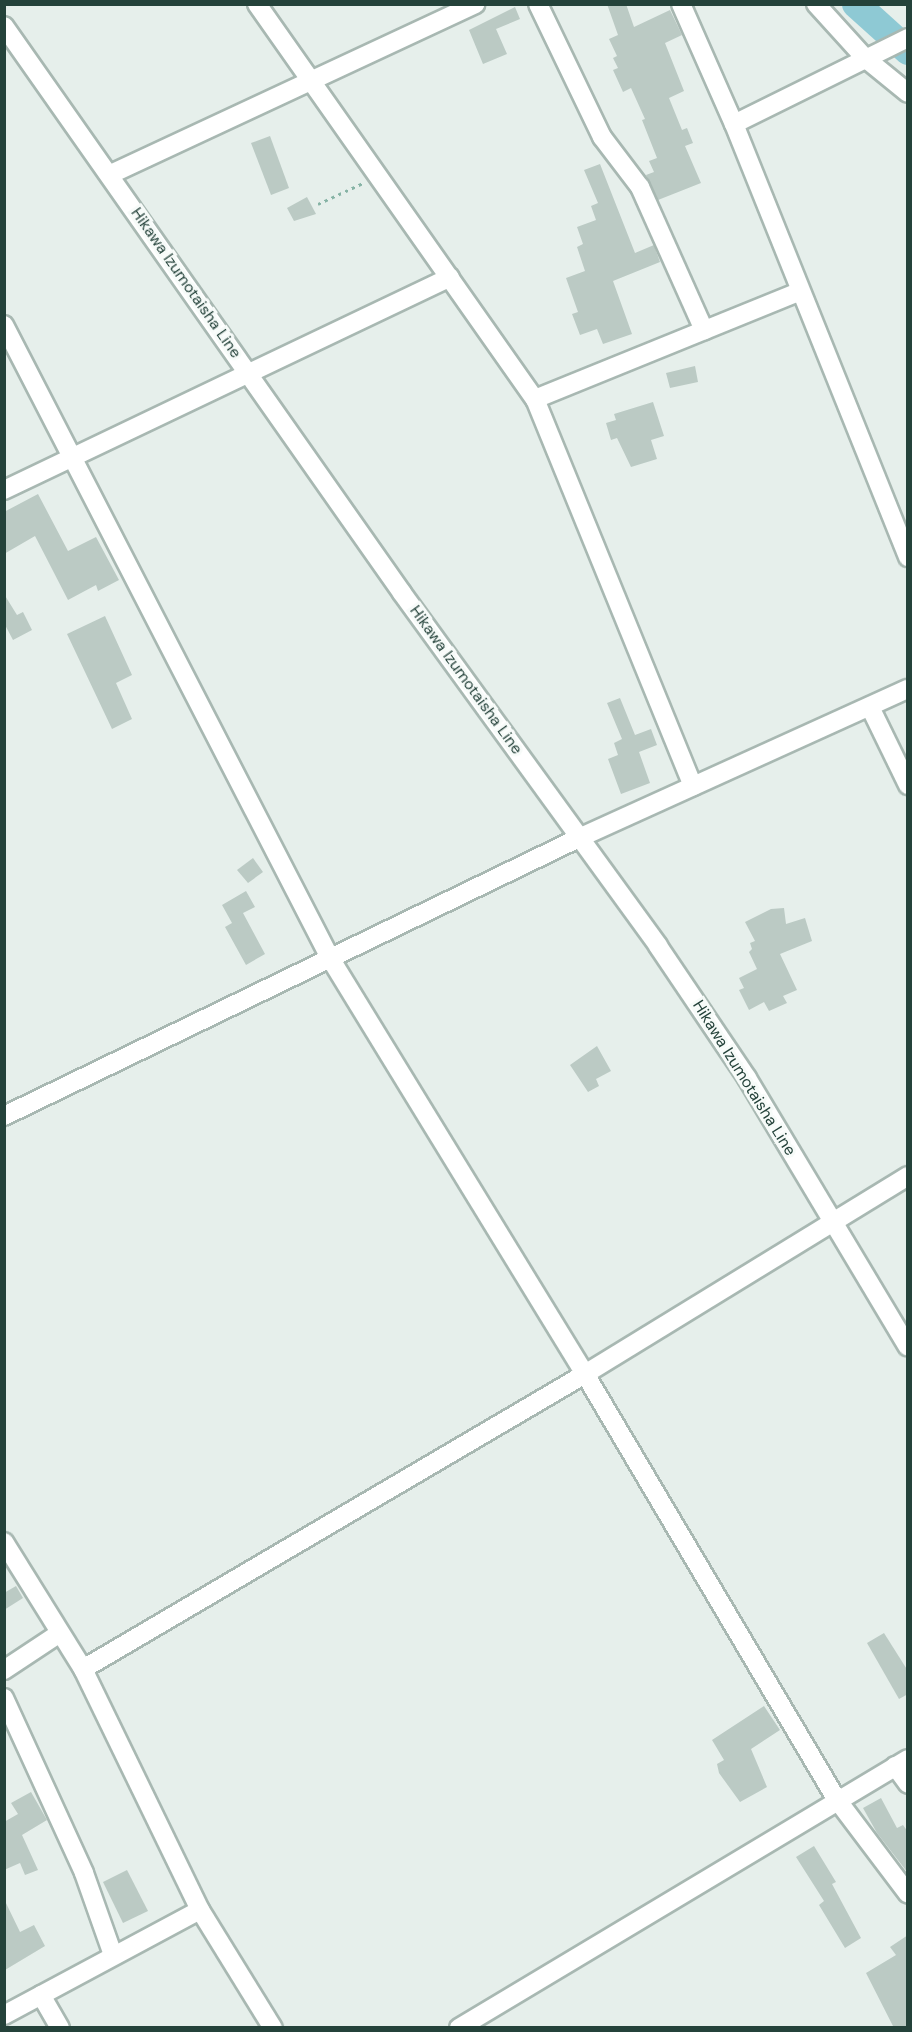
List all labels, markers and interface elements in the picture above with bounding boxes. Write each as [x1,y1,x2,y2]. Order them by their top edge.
street label: Hikawa Izumotaisha Line [127,204,245,362]
street label: Hikawa Izumotaisha Line [406,602,526,758]
street label: Hikawa Izumotaisha Line [688,997,800,1159]

